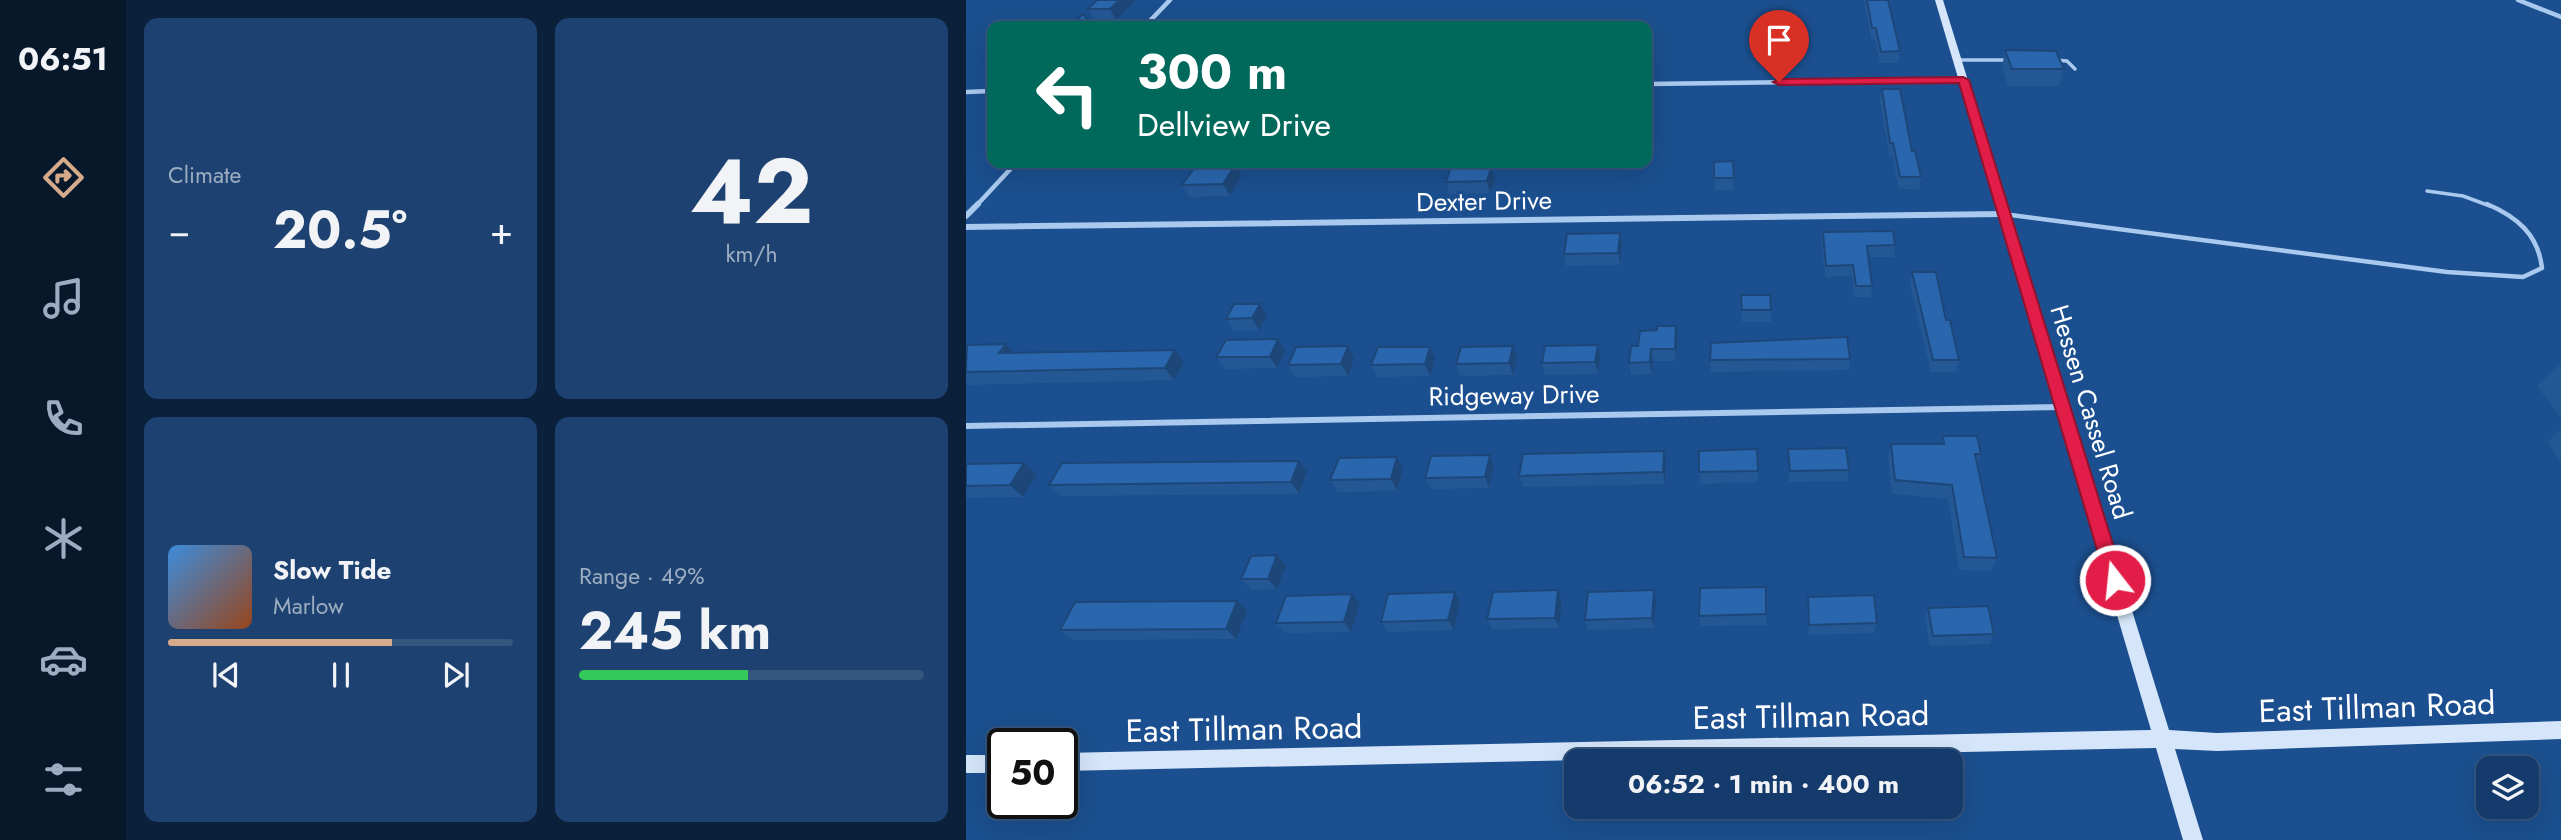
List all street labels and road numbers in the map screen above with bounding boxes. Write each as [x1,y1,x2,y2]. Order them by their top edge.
street label: Dexter Drive [1416,181,1552,221]
street label: Hessen Cassel Road [2040,300,2142,524]
street label: Ridgeway Drive [1428,375,1600,415]
street label: East Tillman Road [2258,680,2496,734]
street label: East Tillman Road [1692,691,1930,741]
street label: East Tillman Road [1125,704,1363,754]

